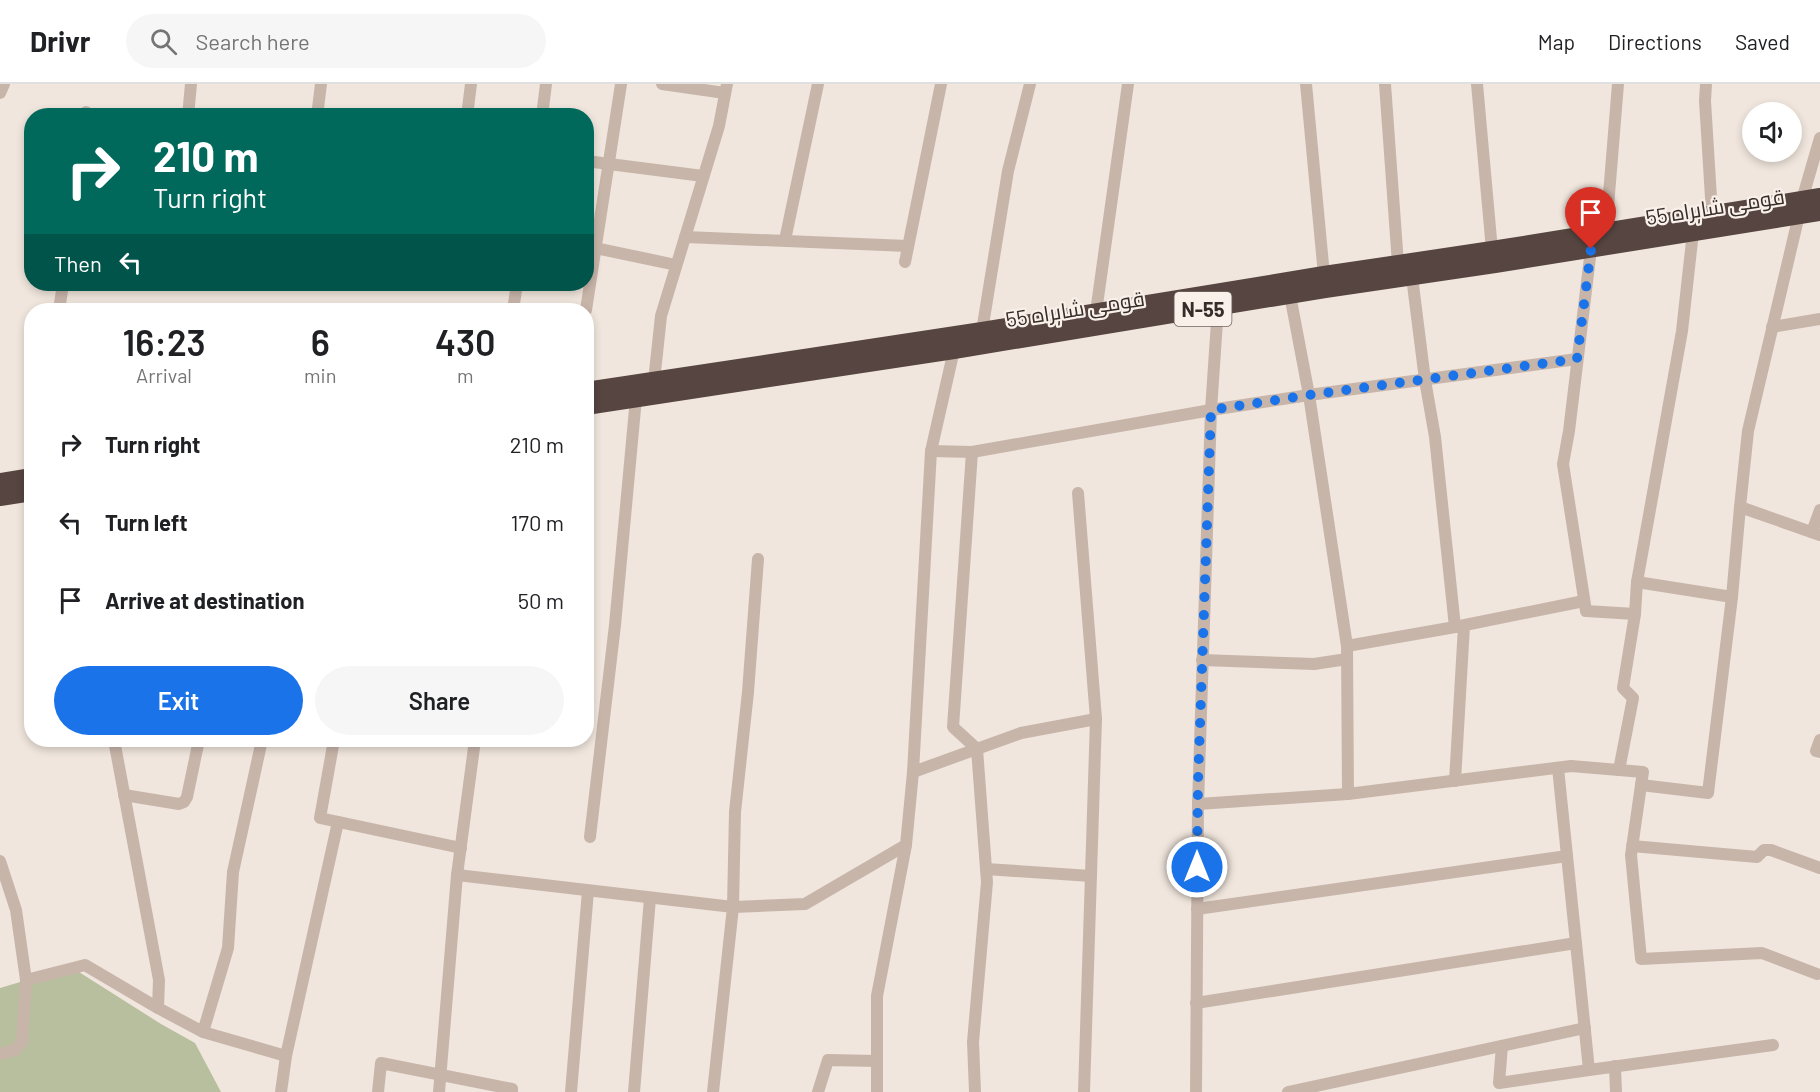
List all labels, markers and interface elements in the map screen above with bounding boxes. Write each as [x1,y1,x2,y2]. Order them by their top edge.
search box [126,14,546,68]
text: Drivr [30,24,90,58]
icon: search [147,25,180,58]
text: Search here [195,28,310,54]
text: Map [1538,29,1575,54]
text: Directions [1608,29,1702,54]
text: Saved [1735,29,1790,54]
map controls [1742,102,1802,162]
button: sound [1742,102,1802,162]
text: 210 m [153,130,259,180]
icon: right [54,132,132,210]
text: Turn right [153,181,267,213]
street label: قومی شاہراہ 55 [1644,183,1787,232]
pin [1565,187,1616,249]
icon: arrive [1574,196,1607,229]
icon: left [114,246,147,279]
text: Then [54,250,102,276]
street label: قومی شاہراہ 55 [1004,285,1147,334]
road number: N-55 [1174,292,1232,326]
text: 16:23 [122,320,206,363]
text: 6 [311,320,330,363]
text: 430 [435,320,496,363]
text: Arrival [136,363,192,387]
text: min [304,363,336,387]
text: m [457,363,473,387]
icon: right [54,428,87,461]
text: Turn right [105,431,200,457]
text: 210 m [510,431,564,457]
icon: left [54,506,87,539]
text: Turn left [105,509,188,535]
text: 170 m [511,509,564,535]
icon: arrive [54,584,87,617]
text: Arrive at destination [105,587,304,613]
text: 50 m [518,587,564,613]
button: Exit [54,666,303,735]
button: Share [315,666,564,735]
position arrow [1165,835,1229,899]

